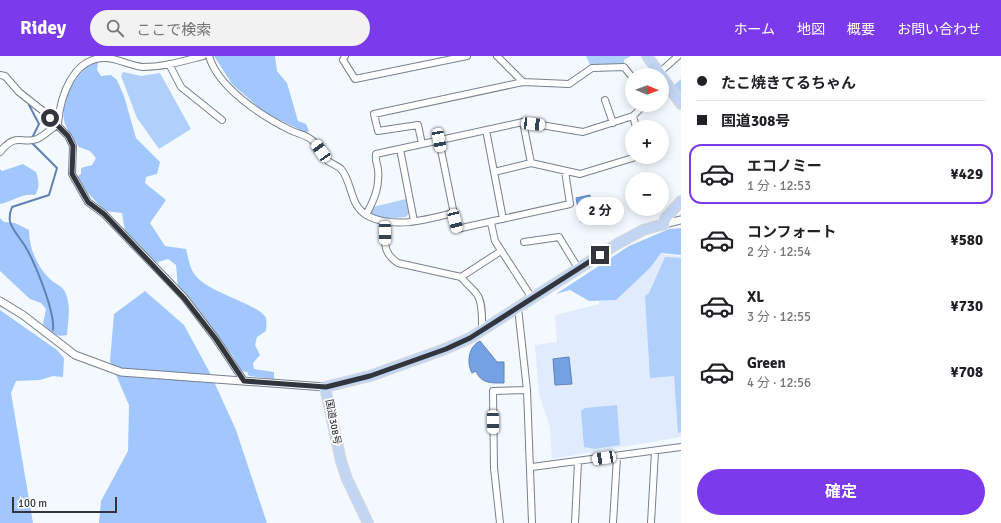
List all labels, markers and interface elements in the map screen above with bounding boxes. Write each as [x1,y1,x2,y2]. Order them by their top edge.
search box [90,10,370,46]
text: Ridey [20,16,66,40]
icon: search [104,17,126,39]
text: ここで検索 [136,21,211,39]
text: ホーム [733,21,775,38]
text: 地図 [797,21,825,38]
text: 概要 [847,21,875,38]
text: お問い合わせ [897,21,981,38]
north arrow [625,68,669,112]
map controls [625,68,669,216]
text: たこ焼きてるちゃん [721,74,856,92]
route start [41,109,59,127]
text: 国道308号 [721,112,790,130]
car [520,117,546,131]
button: + [625,120,669,164]
car [431,127,447,153]
car [309,138,333,164]
icon: car [699,156,735,192]
text: エコノミー [747,157,822,175]
text: ¥429 [951,165,983,183]
button: − [625,172,669,216]
text: 1 分 · 12:53 [747,178,811,194]
callout: 2 分 [576,197,624,225]
text: 2 分 [589,203,611,219]
car [446,208,464,234]
car [379,221,391,245]
icon: car [699,222,735,258]
text: コンフォート [747,223,837,241]
text: ¥580 [951,231,983,249]
text: 2 分 · 12:54 [747,244,811,260]
route end [591,246,609,264]
icon: car [699,288,735,324]
text: XL [747,288,764,306]
text: ¥730 [951,297,983,315]
text: 3 分 · 12:55 [747,309,811,325]
icon: car [699,354,735,390]
text: Green [747,354,786,372]
text: ¥708 [951,363,983,381]
text: 4 分 · 12:56 [747,375,811,391]
street label: 国道308号 [323,398,343,446]
car [487,410,499,434]
car [591,450,617,466]
button: 確定 [697,469,985,515]
scale bar [12,495,117,514]
text: 100 m [18,497,47,510]

